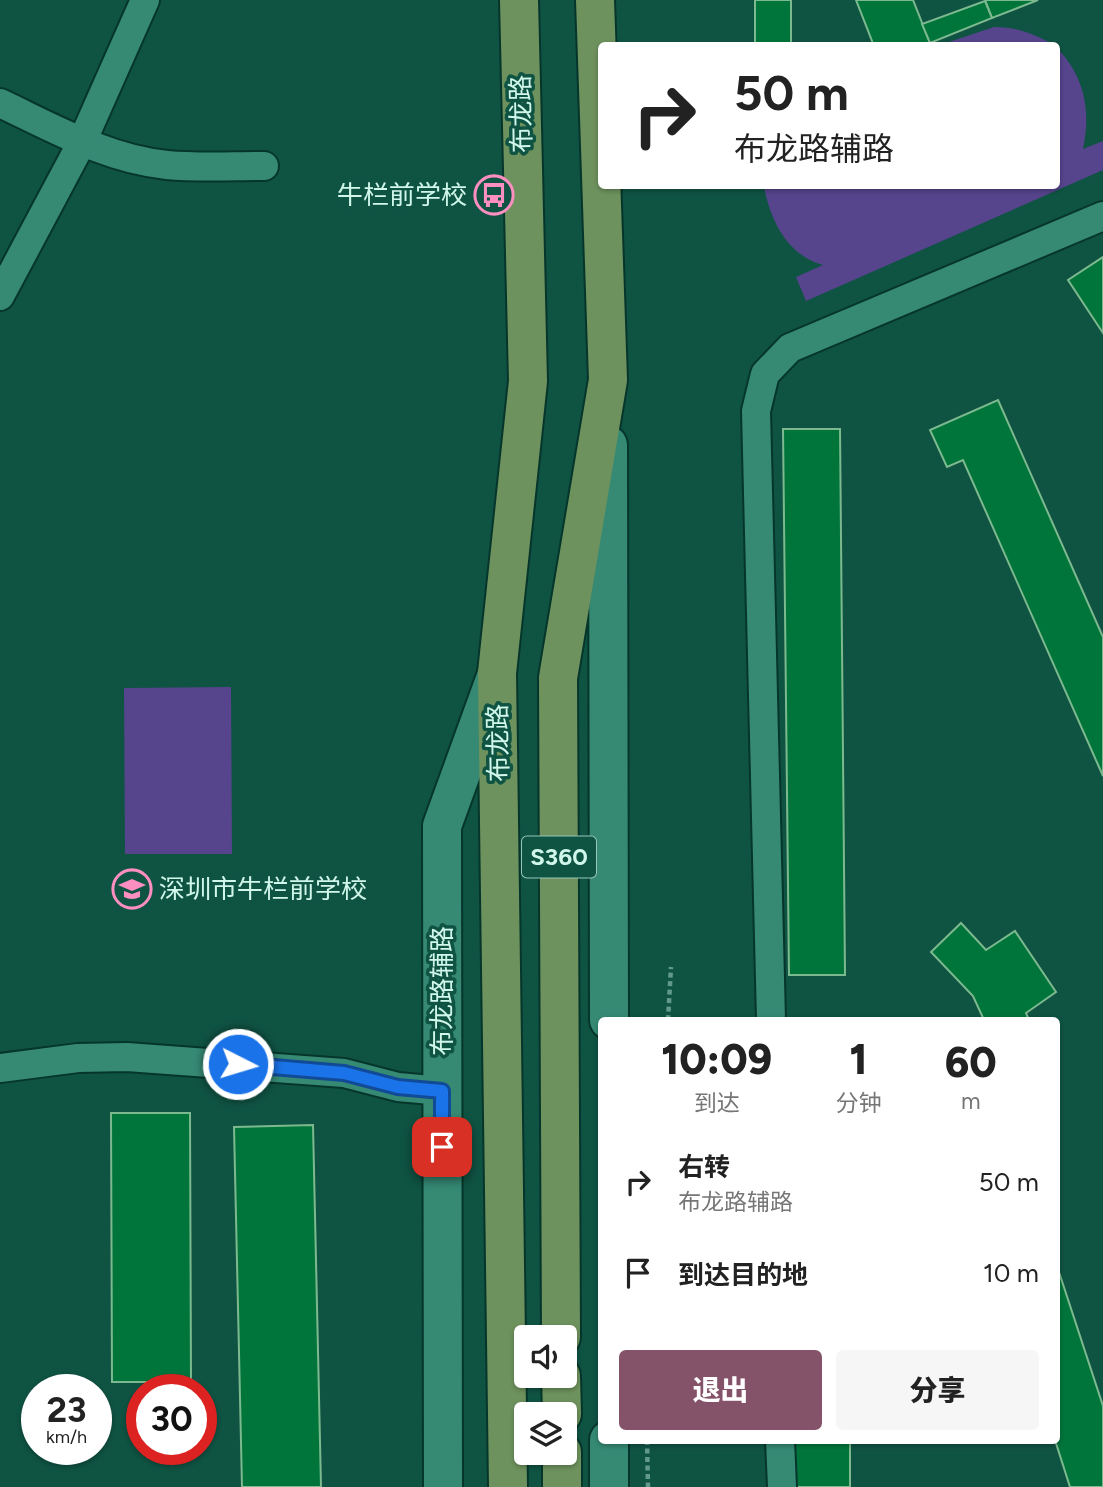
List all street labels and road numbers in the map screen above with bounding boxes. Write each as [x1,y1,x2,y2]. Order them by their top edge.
street label: 布龙路 [504,75,538,153]
street label: 布龙路 [481,704,515,782]
road number: S360 [522,836,596,878]
street label: 布龙路辅路 [426,926,458,1056]

